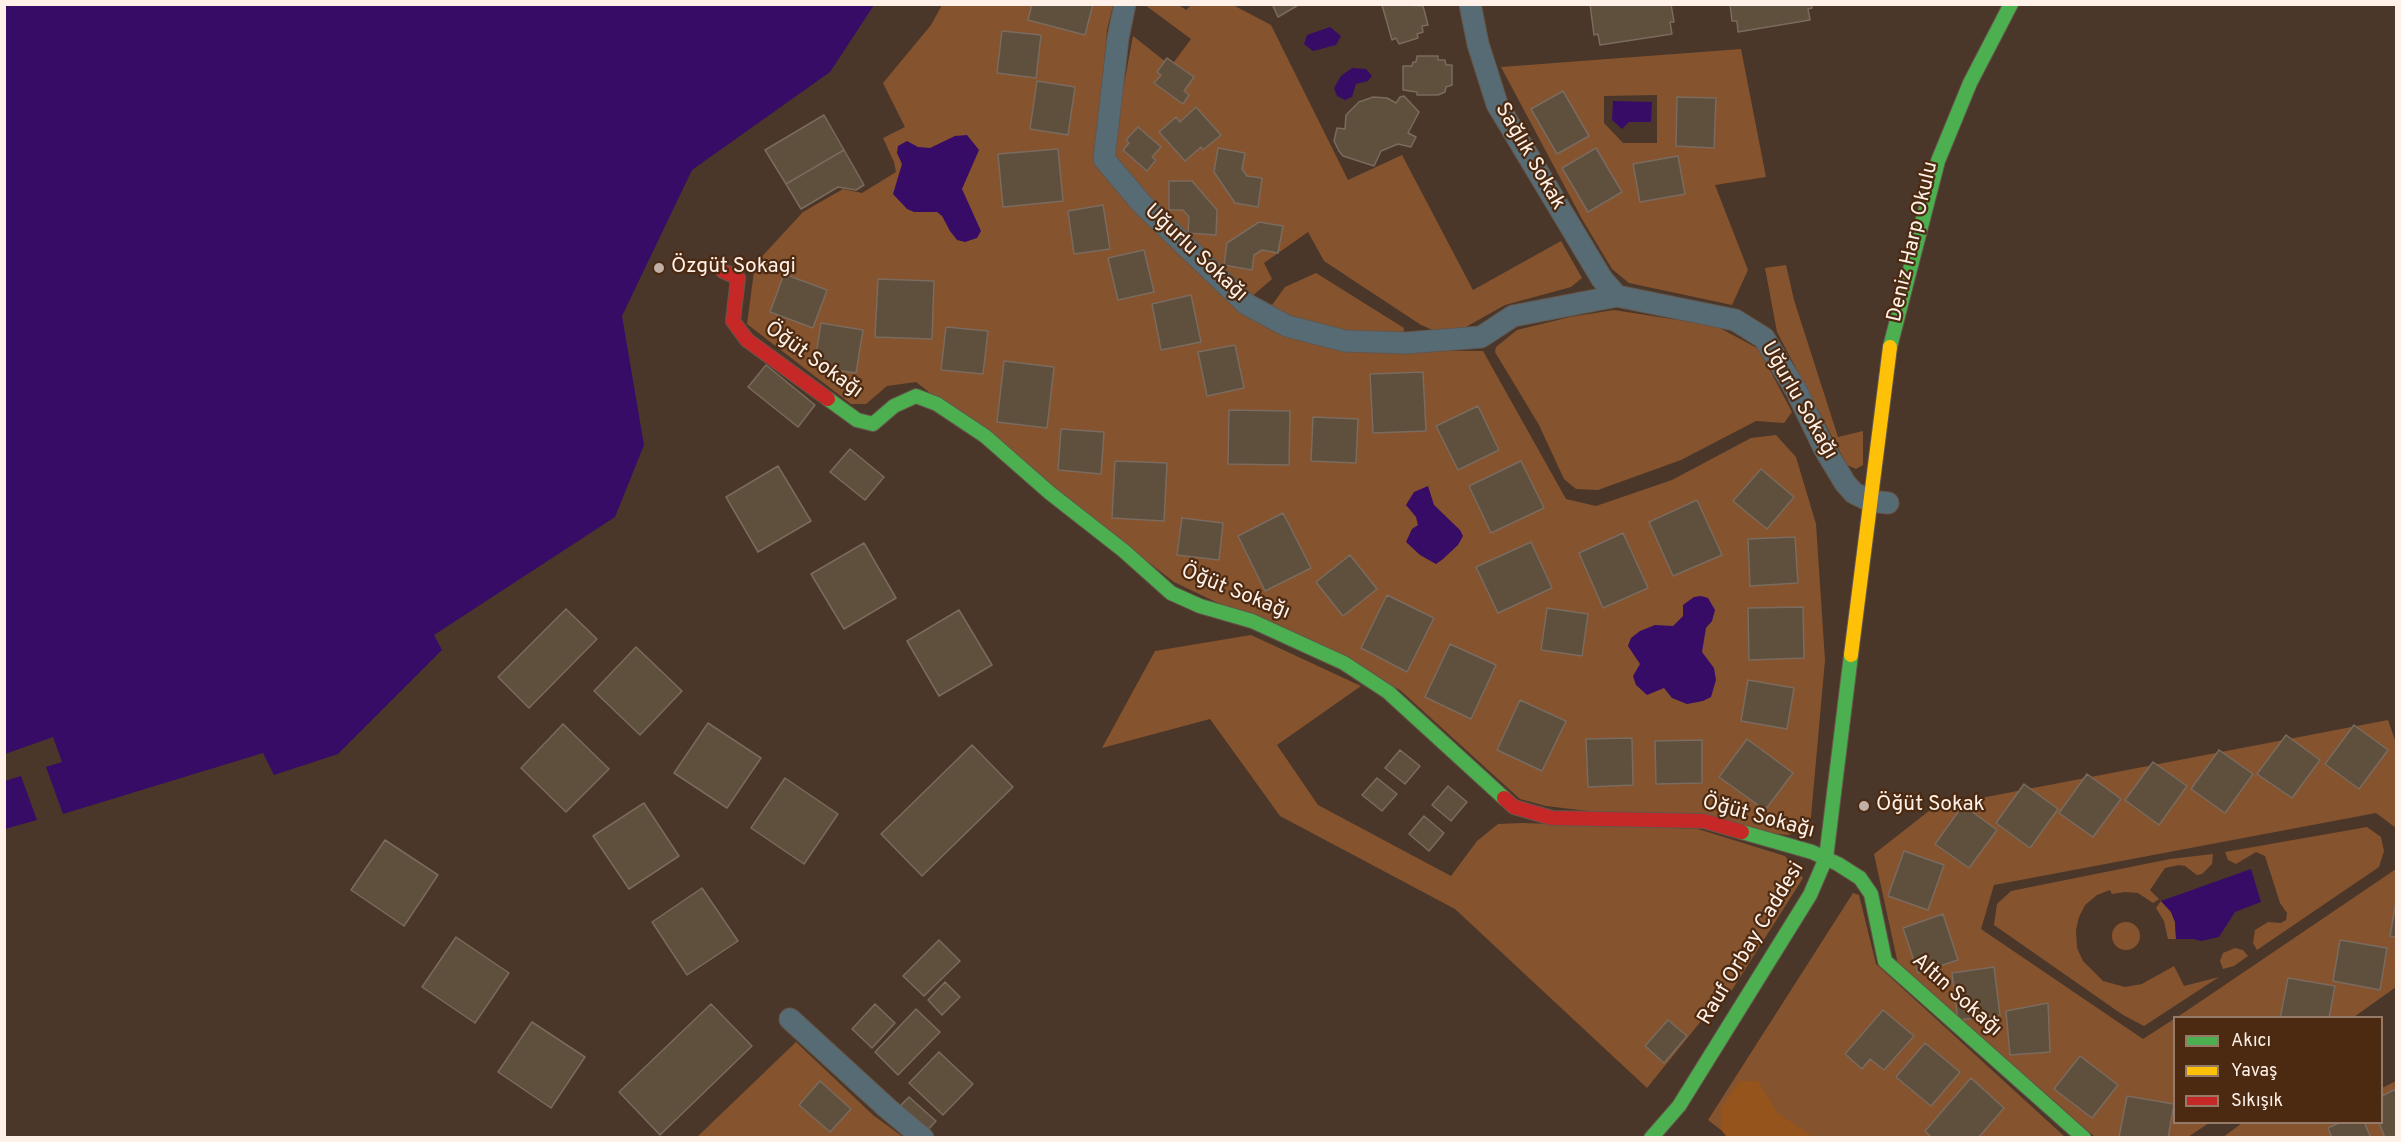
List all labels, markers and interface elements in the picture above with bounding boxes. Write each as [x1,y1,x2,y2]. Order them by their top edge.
street label: Sağlık Sokak [1488,99,1570,215]
street label: Deniz Harp Okulu [1883,159,1945,325]
street label: Uğurlu Sokağı [1138,200,1252,308]
place label: Özgüt Sokagi [671,255,796,281]
marker: Özgüt Sokagi [652,261,666,275]
street label: Öğüt Sokağı [759,317,867,405]
street label: Uğurlu Sokağı [1754,338,1842,464]
street label: Öğüt Sokağı [1177,560,1293,626]
street label: Öğüt Sokağı [1699,791,1817,845]
place label: Öğüt Sokak [1876,793,1985,819]
marker: Öğüt Sokak [1857,799,1871,813]
street label: Rauf Orbay Caddesi [1693,858,1811,1030]
street label: Altın Sokağı [1906,949,2006,1043]
legend [2173,1016,2383,1124]
text: Akıcı [2231,1030,2271,1053]
text: Yavaş [2231,1060,2277,1083]
text: Sıkışık [2231,1090,2283,1113]

